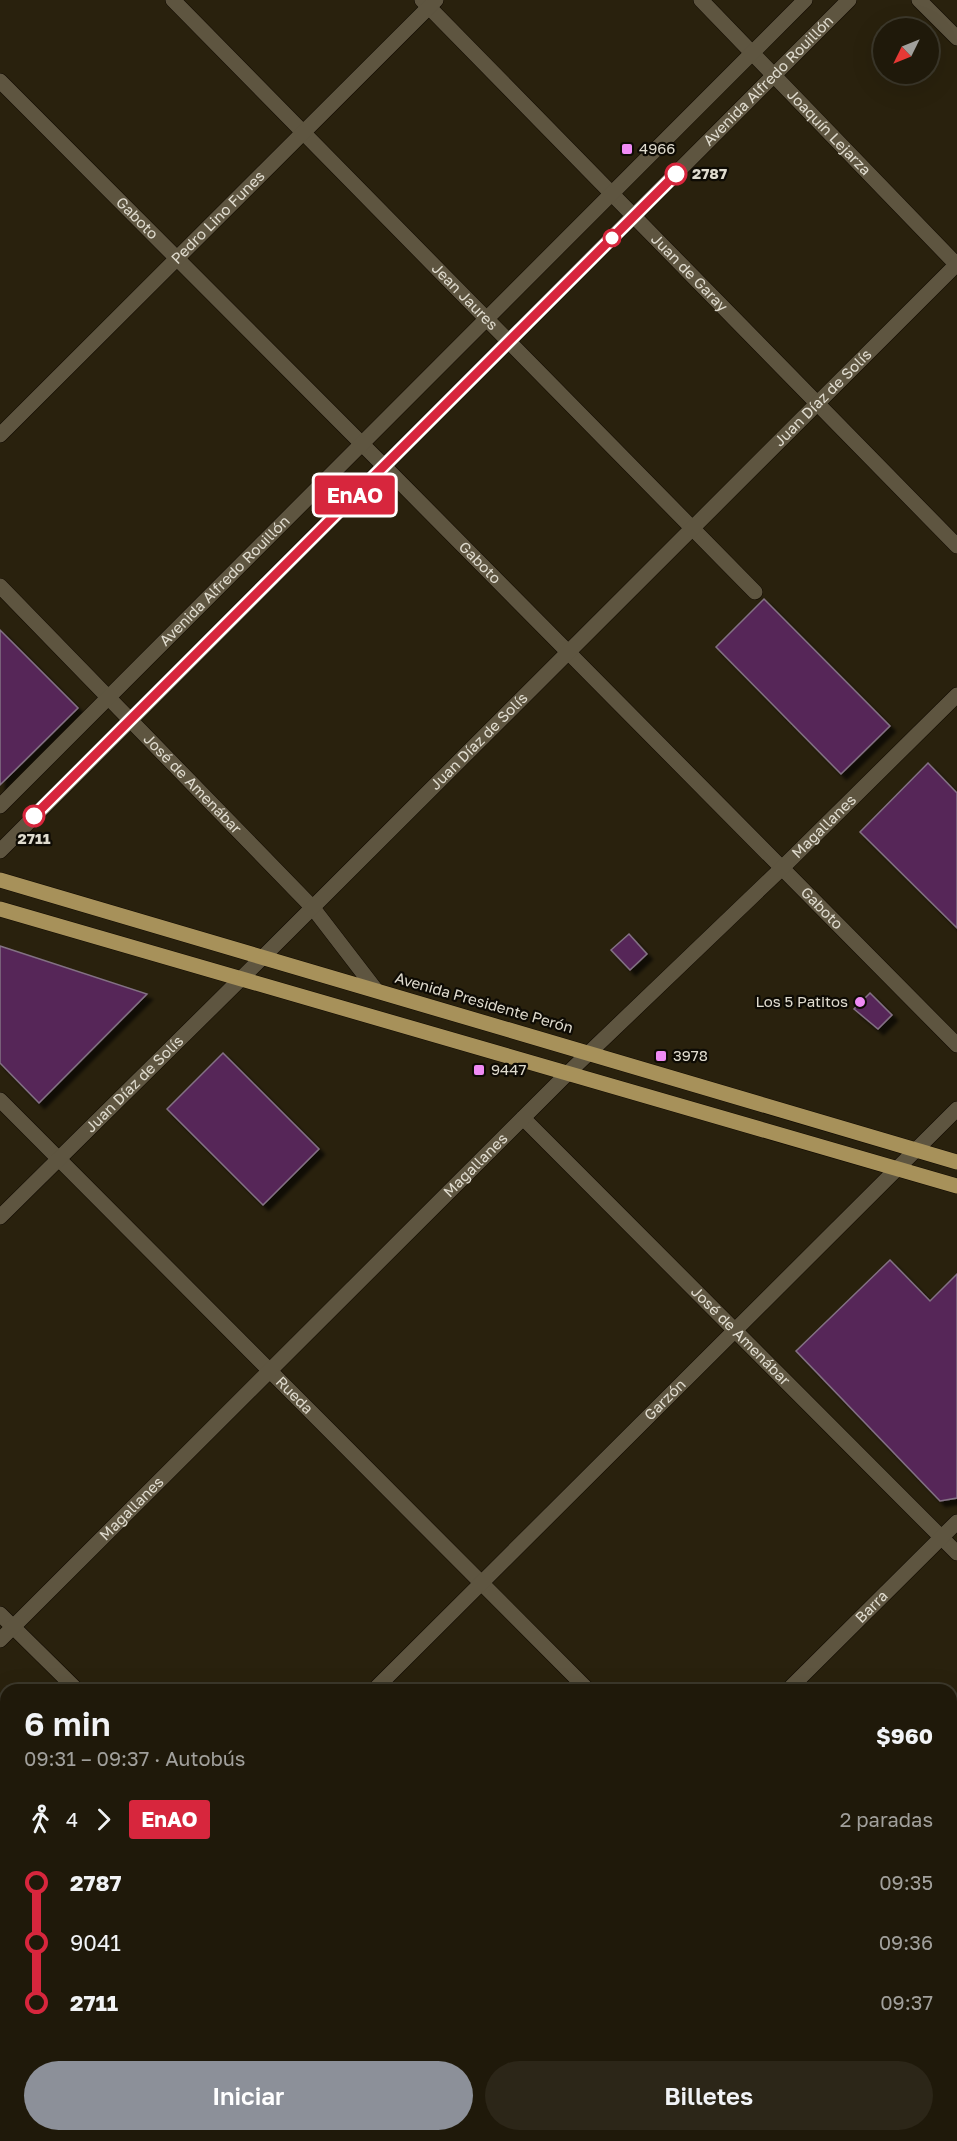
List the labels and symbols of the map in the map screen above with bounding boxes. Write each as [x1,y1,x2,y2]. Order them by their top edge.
street label: Avenida Alfredo Rouillón [699,11,837,149]
north arrow [873,18,939,84]
street label: Joaquín Lejarza [784,85,875,179]
place label: 4966 [639,139,675,157]
marker: 4966 [620,142,634,156]
marker: 2787 [665,163,687,185]
place label: 2787 [692,164,727,182]
street label: Pedro Lino Funes [167,166,268,267]
street label: Gaboto [113,193,163,243]
unlabelled marker [603,229,621,247]
street label: Juan de Garay [648,229,733,315]
street label: Jean Jaures [429,259,502,333]
street label: Juan Díaz de Solís [770,345,875,450]
line badge: EnAO [313,476,397,514]
street label: Avenida Alfredo Rouillón [155,511,293,649]
street label: Gaboto [456,537,505,587]
street label: Juan Díaz de Solís [426,688,531,793]
street label: José de Amenábar [140,729,246,837]
street label: Magallanes [787,790,859,861]
marker: 2711 [23,805,45,827]
place label: 2711 [18,829,51,847]
street label: Gaboto [798,883,847,933]
street label: Avenida Presidente Perón [393,968,575,1036]
place label: Los 5 Patitos [755,992,848,1010]
marker: Los 5 Patitos [853,995,867,1009]
street label: Juan Díaz de Solís [81,1031,186,1136]
place label: 3978 [673,1046,708,1064]
marker: 3978 [654,1049,668,1063]
place label: 9447 [491,1060,526,1078]
marker: 9447 [472,1063,486,1077]
street label: Magallanes [439,1129,511,1200]
street label: José de Amenábar [688,1282,795,1389]
street label: Rueda [273,1372,317,1417]
street label: Garzón [640,1375,689,1424]
street label: Magallanes [95,1472,167,1544]
street label: Barra [851,1586,891,1626]

